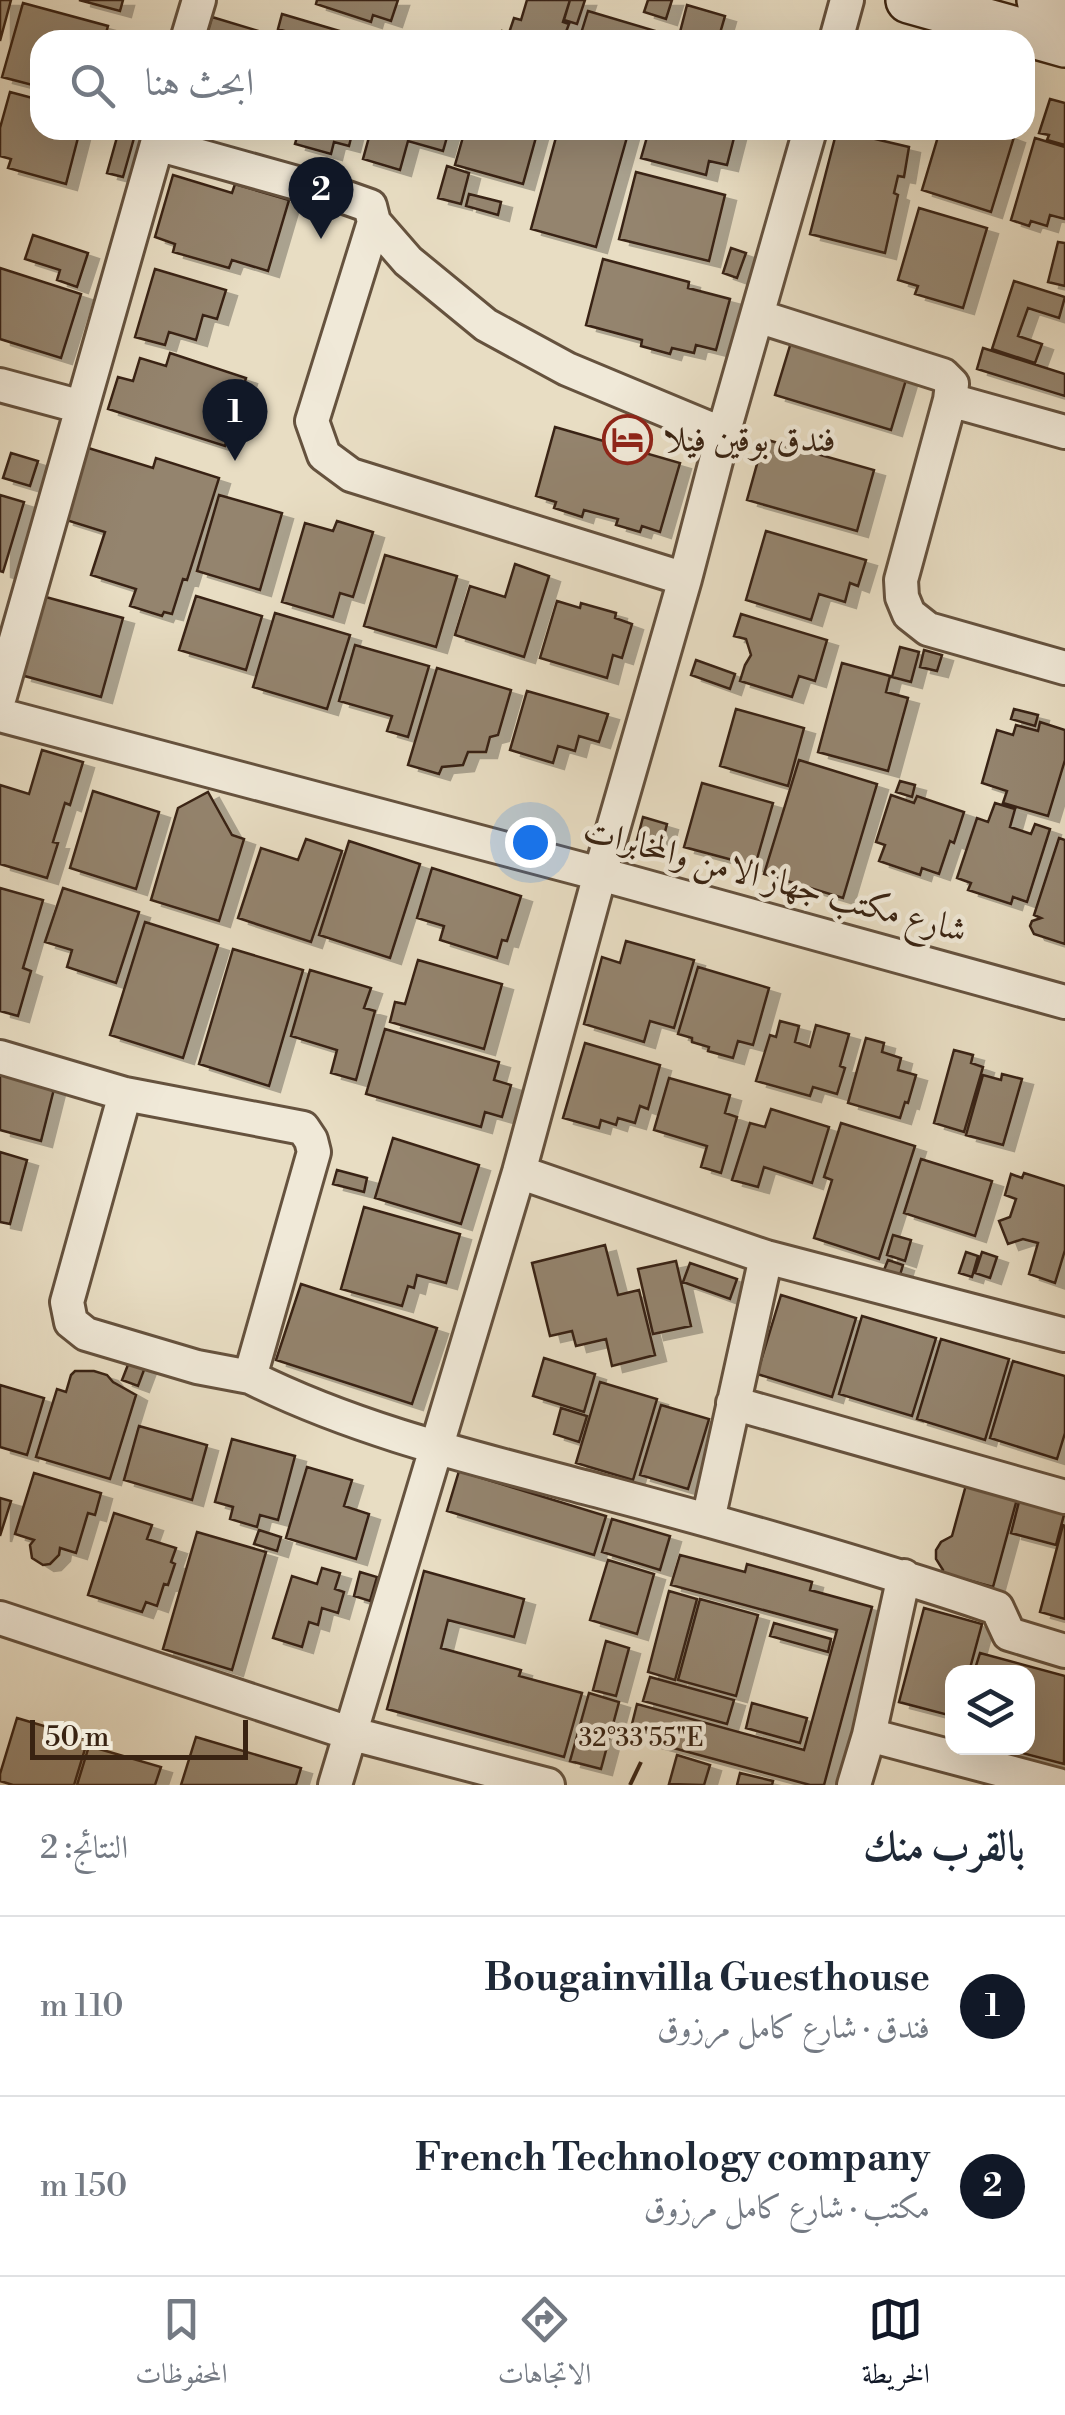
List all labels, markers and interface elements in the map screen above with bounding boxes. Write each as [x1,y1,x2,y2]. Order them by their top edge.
search box [30,30,1035,140]
icon: search [65,58,120,113]
text: ابحث هنا [145,60,254,107]
pin: 2 [288,156,354,239]
pin: 1 [202,378,268,461]
hotel icon: فندق بوقين فيلا [602,414,654,466]
place label: فندق بوقين فيلا [663,419,836,462]
street label: شارع مكتب جهاز الامن والمخابرات [577,809,972,959]
your location [505,817,556,868]
map controls [945,1665,1035,1755]
button: layers [945,1665,1035,1755]
scale bar [30,1715,248,1760]
text: 50 m [45,1720,109,1755]
text: 32°33'55"E [578,1723,704,1754]
text: بالقرب منك [863,1821,1025,1874]
text: النتائج: 2 [40,1828,128,1868]
text: Bougainvilla Guesthouse [484,1955,930,2002]
text: 110 m [40,1986,123,2026]
text: 1 [985,1986,1000,2026]
text: فندق · شارع كامل مرزوق [657,2008,930,2048]
text: French Technology company [415,2135,930,2182]
text: 150 m [40,2166,127,2206]
text: 2 [983,2166,1003,2206]
text: مكتب · شارع كامل مرزوق [644,2188,930,2228]
tab: المحفوظات [135,2292,227,2401]
tab: الاتجاهات [498,2292,591,2401]
tab: الخريطة [862,2292,930,2401]

